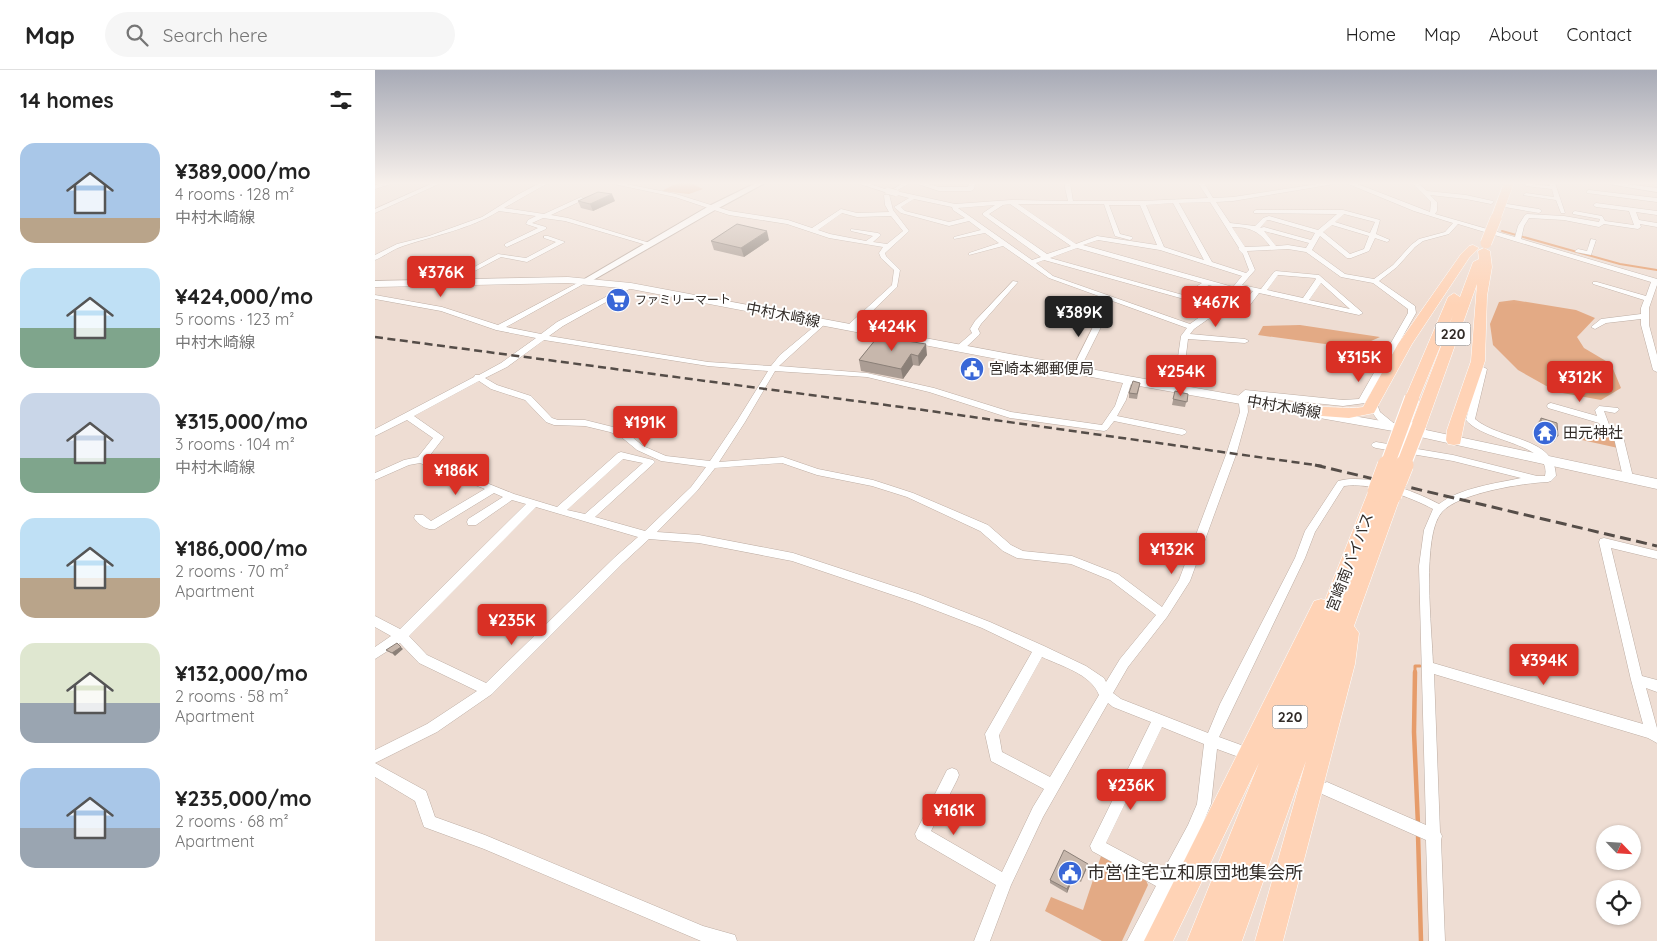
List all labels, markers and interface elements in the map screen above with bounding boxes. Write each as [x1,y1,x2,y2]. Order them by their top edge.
search box [105,12,455,57]
text: Map [25,20,75,50]
icon: search [123,21,151,49]
text: Search here [163,23,268,47]
text: Home [1346,23,1396,46]
text: Map [1424,23,1461,46]
text: About [1489,23,1539,46]
text: Contact [1567,23,1632,46]
icon: filters [327,86,355,114]
text: 14 homes [20,87,114,113]
text: ¥389,000/mo [175,158,311,184]
icon: home [60,163,120,223]
text: 4 rooms · 128 m² [175,184,294,204]
text: 中村木崎線 [175,207,255,227]
pin: ¥376K [406,256,476,298]
text: ¥376K [418,262,464,282]
text: ¥424,000/mo [175,283,313,309]
pin: ¥467K [1181,286,1251,328]
supermarket icon: ファミリーマート [605,287,631,313]
icon: home [60,288,120,348]
place label: ファミリーマート [635,292,731,307]
text: ¥467K [1192,292,1240,312]
pin: ¥389K [1044,296,1114,338]
street label: 中村木崎線 [744,298,822,331]
text: ¥389K [1056,302,1102,322]
text: 5 rooms · 123 m² [175,309,294,329]
pin: ¥424K [857,310,927,352]
text: ¥424K [868,316,916,336]
road number: 220 [1435,322,1471,346]
text: 中村木崎線 [175,332,255,352]
pin: ¥315K [1324,340,1394,383]
text: ¥315K [1337,347,1381,367]
pin: ¥254K [1146,354,1216,397]
public building icon: 宮崎本郷郵便局 [959,356,985,382]
place label: 宮崎本郷郵便局 [989,359,1094,378]
pin: ¥312K [1545,360,1615,403]
text: ¥254K [1157,361,1205,381]
text: ¥312K [1558,367,1602,387]
street label: 中村木崎線 [1245,391,1323,422]
pin: ¥191K [610,406,680,448]
text: ¥315,000/mo [175,408,308,434]
text: ¥191K [624,412,666,432]
icon: home [60,413,120,473]
temple icon: 田元神社 [1532,420,1558,446]
place label: 田元神社 [1563,423,1623,442]
text: 3 rooms · 104 m² [175,434,295,454]
pin: ¥186K [421,454,491,496]
text: 中村木崎線 [175,457,255,477]
text: ¥186K [434,460,478,480]
street label: 宮崎南バイパス [1322,510,1377,614]
pin: ¥132K [1137,532,1207,575]
text: ¥186,000/mo [175,535,308,561]
icon: home [60,538,120,598]
text: ¥132K [1150,539,1194,559]
text: 2 rooms · 70 m² [175,561,289,581]
text: Apartment [175,581,255,601]
pin: ¥235K [477,604,547,646]
text: ¥235K [489,610,535,630]
pin: ¥394K [1509,644,1579,686]
text: ¥394K [1520,650,1568,670]
text: ¥132,000/mo [175,660,308,686]
icon: home [60,663,120,723]
text: 2 rooms · 58 m² [175,686,289,706]
text: Apartment [175,706,255,726]
road number: 220 [1273,706,1307,729]
pin: ¥236K [1096,768,1166,811]
text: ¥236K [1108,775,1154,795]
text: ¥235,000/mo [175,785,312,811]
icon: home [60,788,120,848]
pin: ¥161K [919,794,989,836]
text: ¥161K [934,800,975,820]
text: 2 rooms · 68 m² [175,811,289,831]
north arrow [1596,825,1641,870]
map controls [1596,825,1641,925]
text: Apartment [175,831,255,851]
public building icon: 市営住宅立和原団地集会所 [1057,860,1083,886]
place label: 市営住宅立和原団地集会所 [1087,861,1303,884]
button: locate [1596,880,1641,925]

